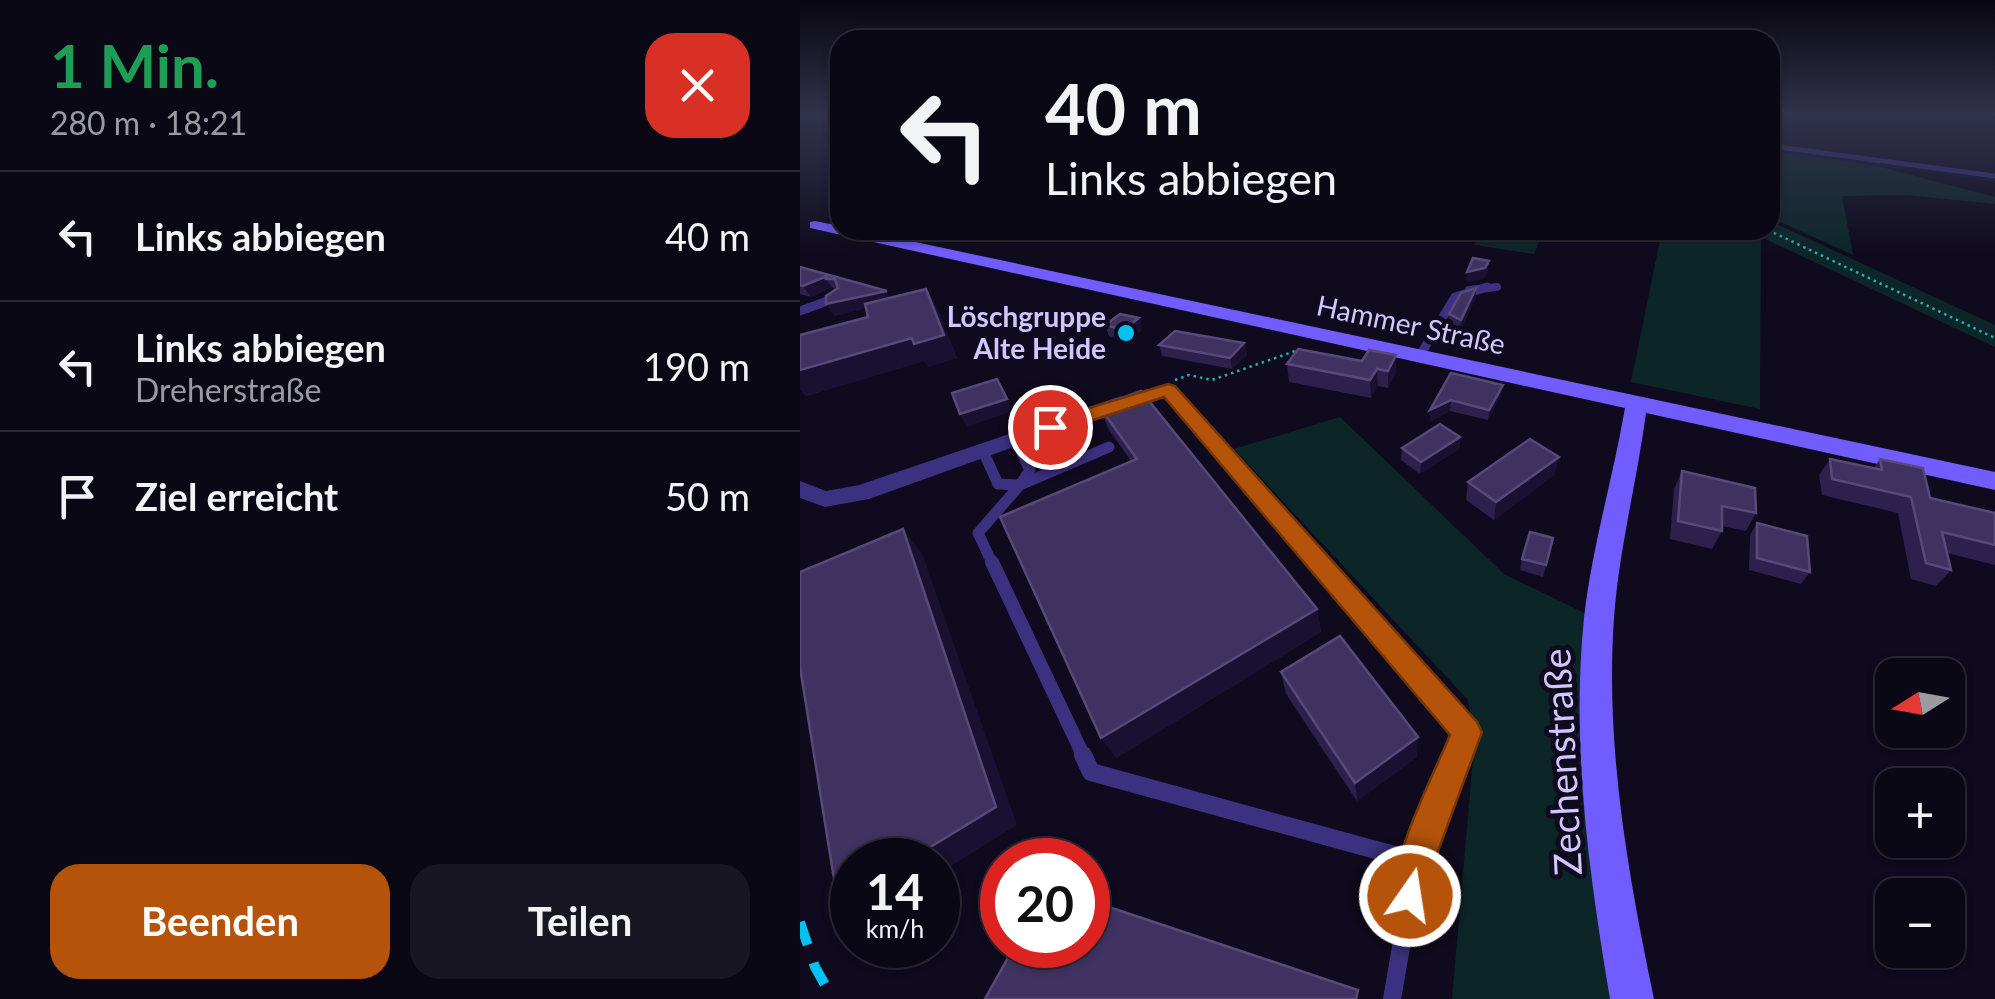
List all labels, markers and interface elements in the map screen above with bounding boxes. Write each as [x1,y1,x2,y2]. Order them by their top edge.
text: 1 Min. [50,29,219,101]
button: close [645,33,750,138]
text: 40 m [1045,66,1202,150]
icon: left [880,70,1010,200]
text: 280 m · 18:21 [50,103,247,142]
text: Links abbiegen [1045,151,1337,205]
icon: left [50,209,105,264]
text: Links abbiegen [135,213,386,259]
text: 40 m [665,213,750,259]
street label: Hammer Straße [1314,287,1509,361]
place label: Löschgruppe Alte Heide [947,299,1106,365]
marker: Löschgruppe Alte Heide [1115,322,1137,344]
text: Links abbiegen [135,324,386,370]
icon: left [50,339,105,394]
text: 190 m [643,343,750,389]
text: Dreherstraße [135,370,321,409]
pin [1008,385,1093,470]
icon: arrive [1023,400,1078,455]
icon: arrive [50,469,105,524]
text: Ziel erreicht [135,473,338,519]
text: 50 m [665,473,750,519]
street label: Zechenstraße [1532,647,1590,877]
north arrow [1875,658,1965,748]
map controls [1875,658,1965,968]
button: + [1875,768,1965,858]
speed limit sign: 20 [980,838,1110,968]
position arrow [1358,844,1462,948]
text: 14 [866,861,924,921]
button: Beenden [50,864,390,979]
button: Teilen [410,864,750,979]
button: − [1875,878,1965,968]
text: km/h [866,913,924,943]

